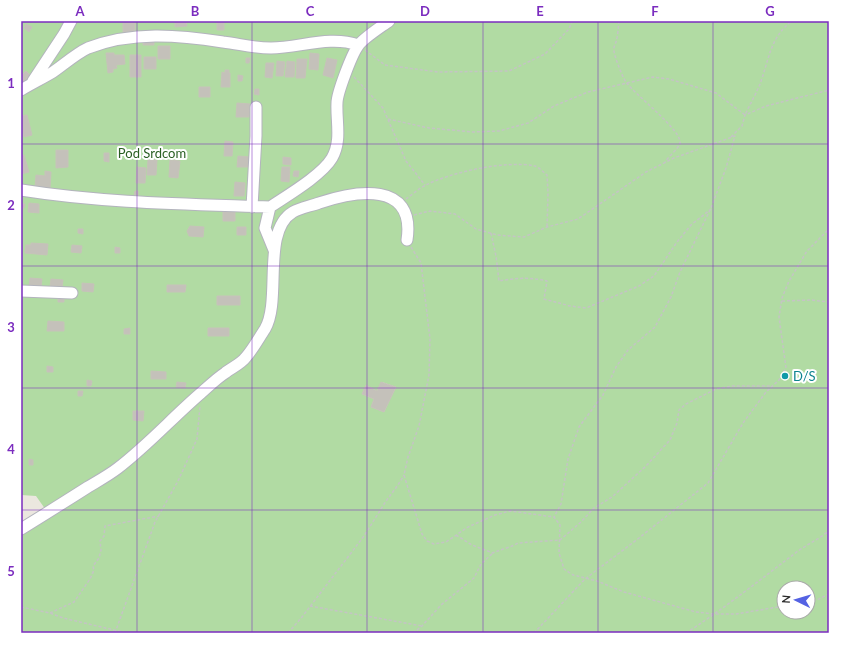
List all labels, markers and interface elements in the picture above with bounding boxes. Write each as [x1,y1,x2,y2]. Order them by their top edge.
text: A [74,3,85,19]
text: B [191,3,200,19]
text: C [306,3,315,19]
text: D [420,3,430,19]
text: E [536,3,544,19]
text: F [651,3,659,19]
text: G [765,3,775,19]
text: 1 [7,75,15,91]
park label: Pod Srdcom [118,145,186,161]
text: 2 [7,197,15,213]
text: 3 [7,319,15,335]
place label: D/S [793,368,816,384]
marker: D/S [780,371,790,381]
text: 4 [7,441,15,457]
text: 5 [7,563,15,579]
north arrow [776,580,816,620]
text: N [779,594,792,604]

